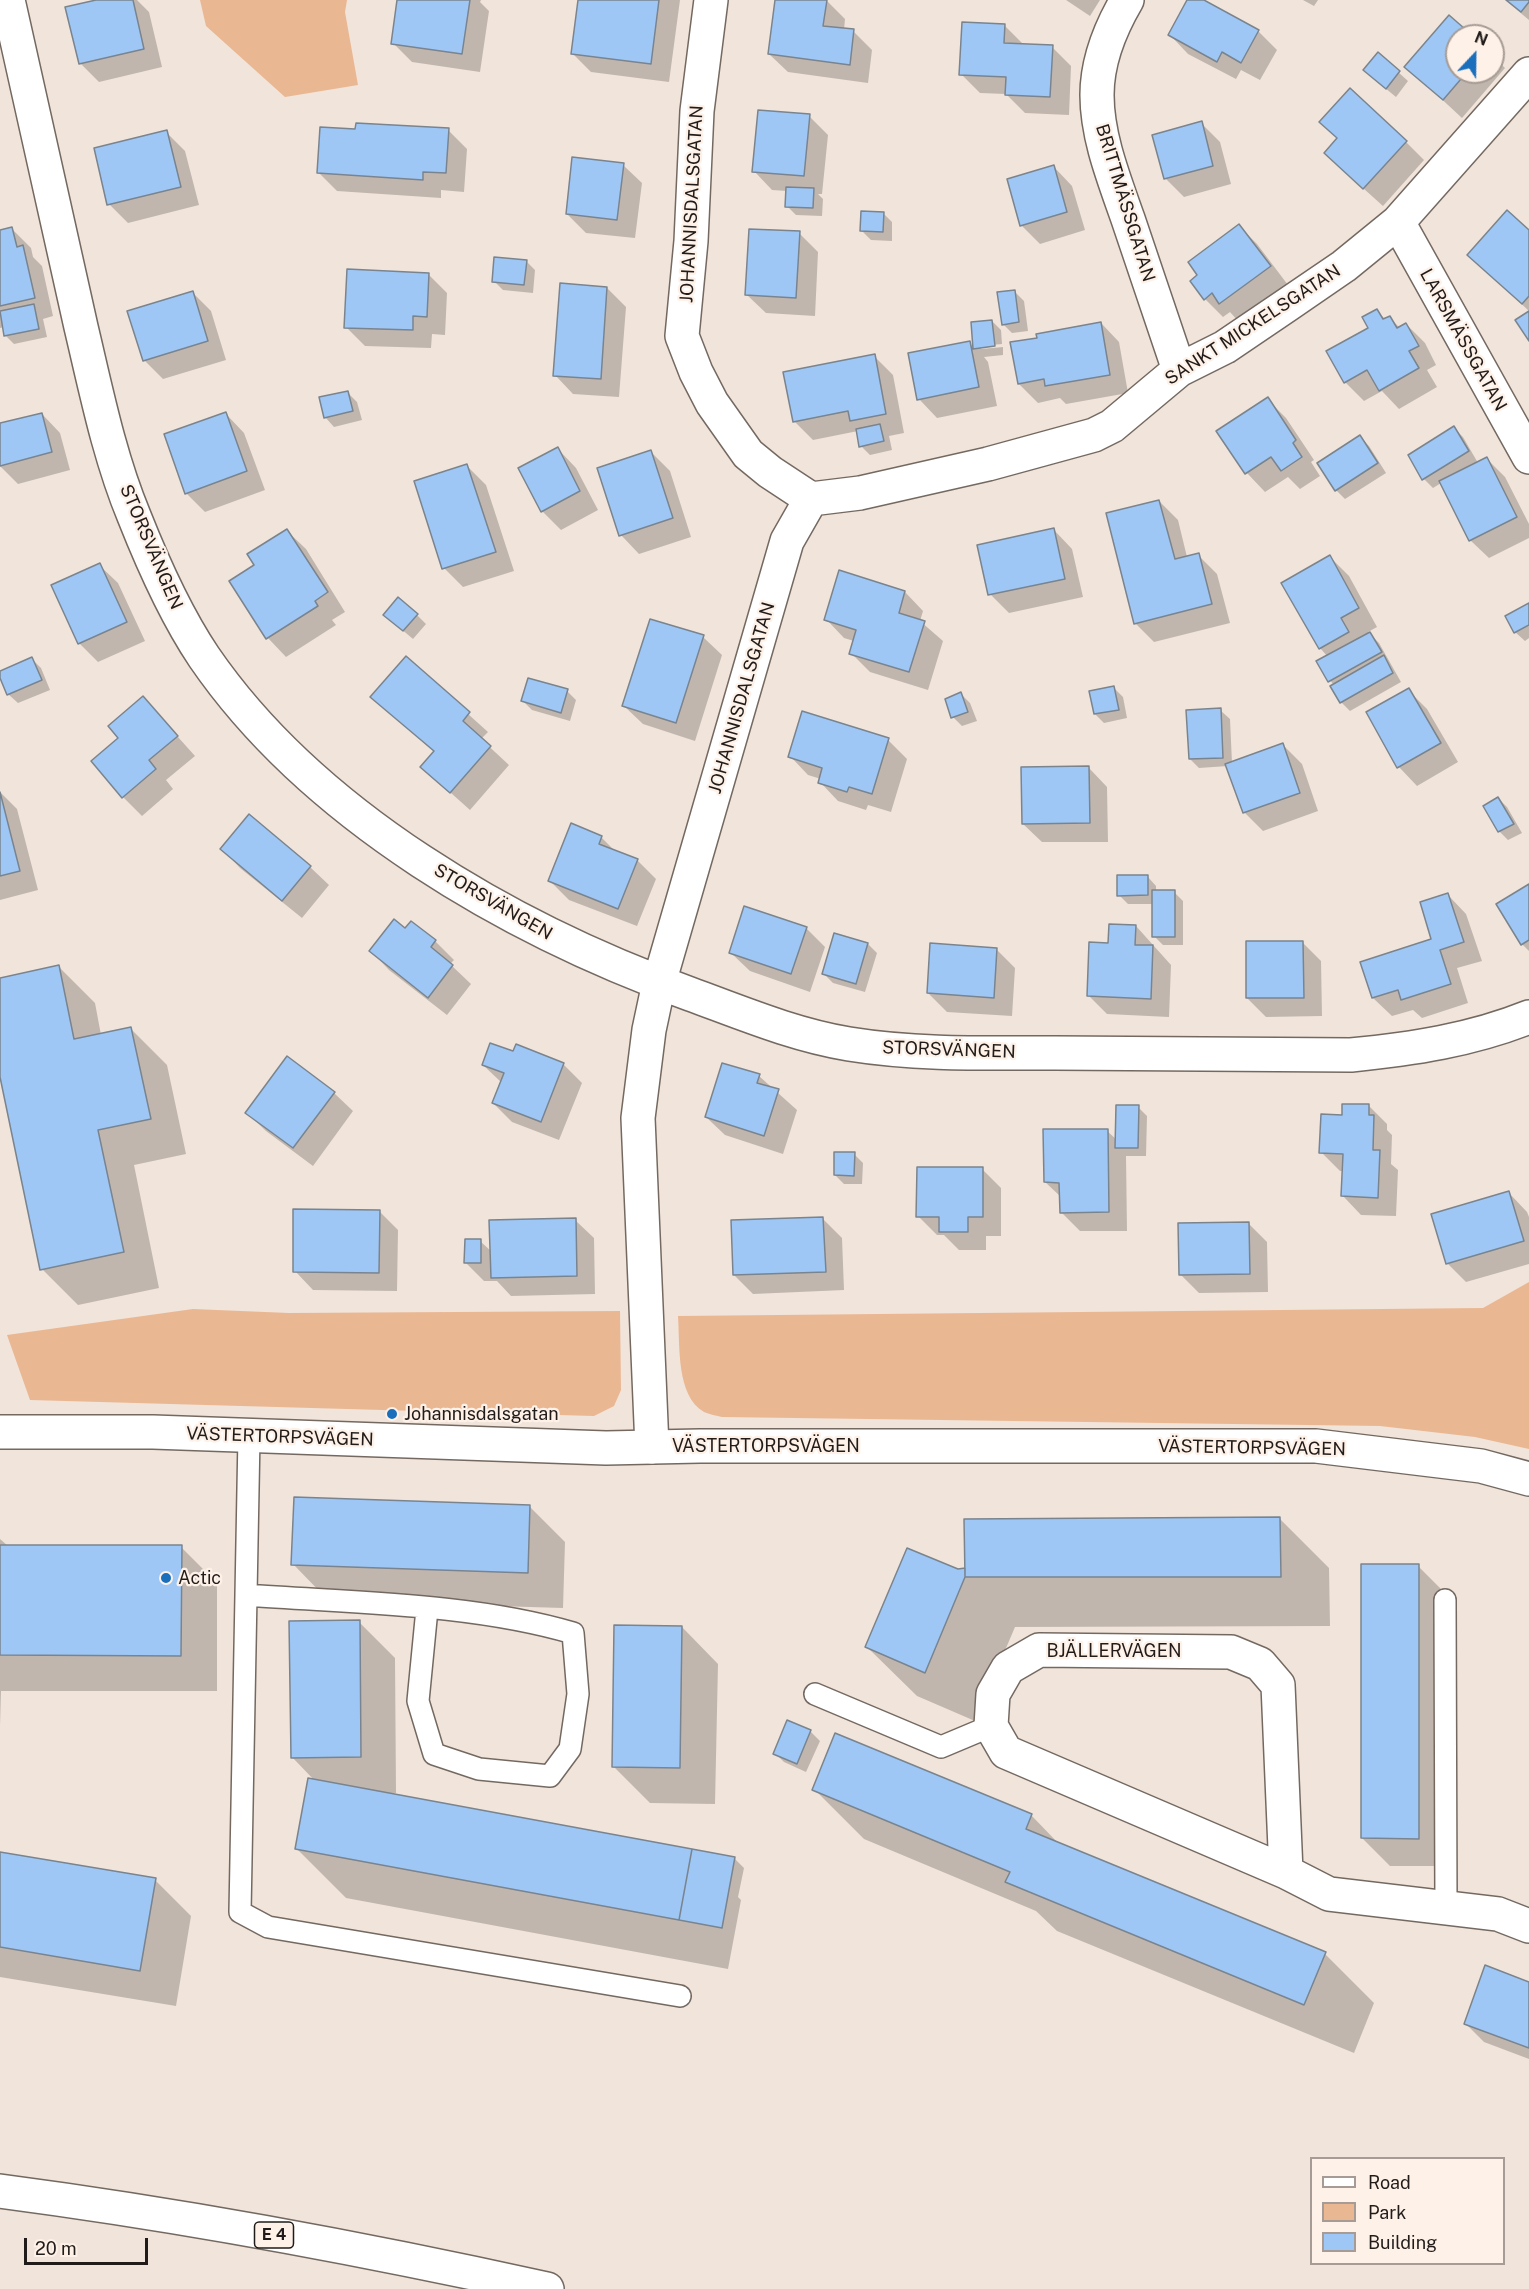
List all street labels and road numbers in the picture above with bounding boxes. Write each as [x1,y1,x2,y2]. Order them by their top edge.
street label: JOHANNISDALSGATAN [676,105,708,303]
street label: BRITTMÄSSGATAN [1091,122,1159,284]
street label: SANKT MICKELSGATAN [1161,260,1345,390]
street label: LARSMÄSSGATAN [1415,265,1511,415]
street label: STORSVÄNGEN [115,481,187,613]
street label: JOHANNISDALSGATAN [704,600,780,796]
street label: STORSVÄNGEN [430,859,556,945]
street label: STORSVÄNGEN [882,1037,1016,1063]
street label: VÄSTERTORPSVÄGEN [186,1423,374,1451]
street label: VÄSTERTORPSVÄGEN [672,1435,860,1457]
street label: VÄSTERTORPSVÄGEN [1158,1436,1346,1460]
street label: BJÄLLERVÄGEN [1046,1640,1182,1662]
road number: E 4 [254,2222,294,2248]

